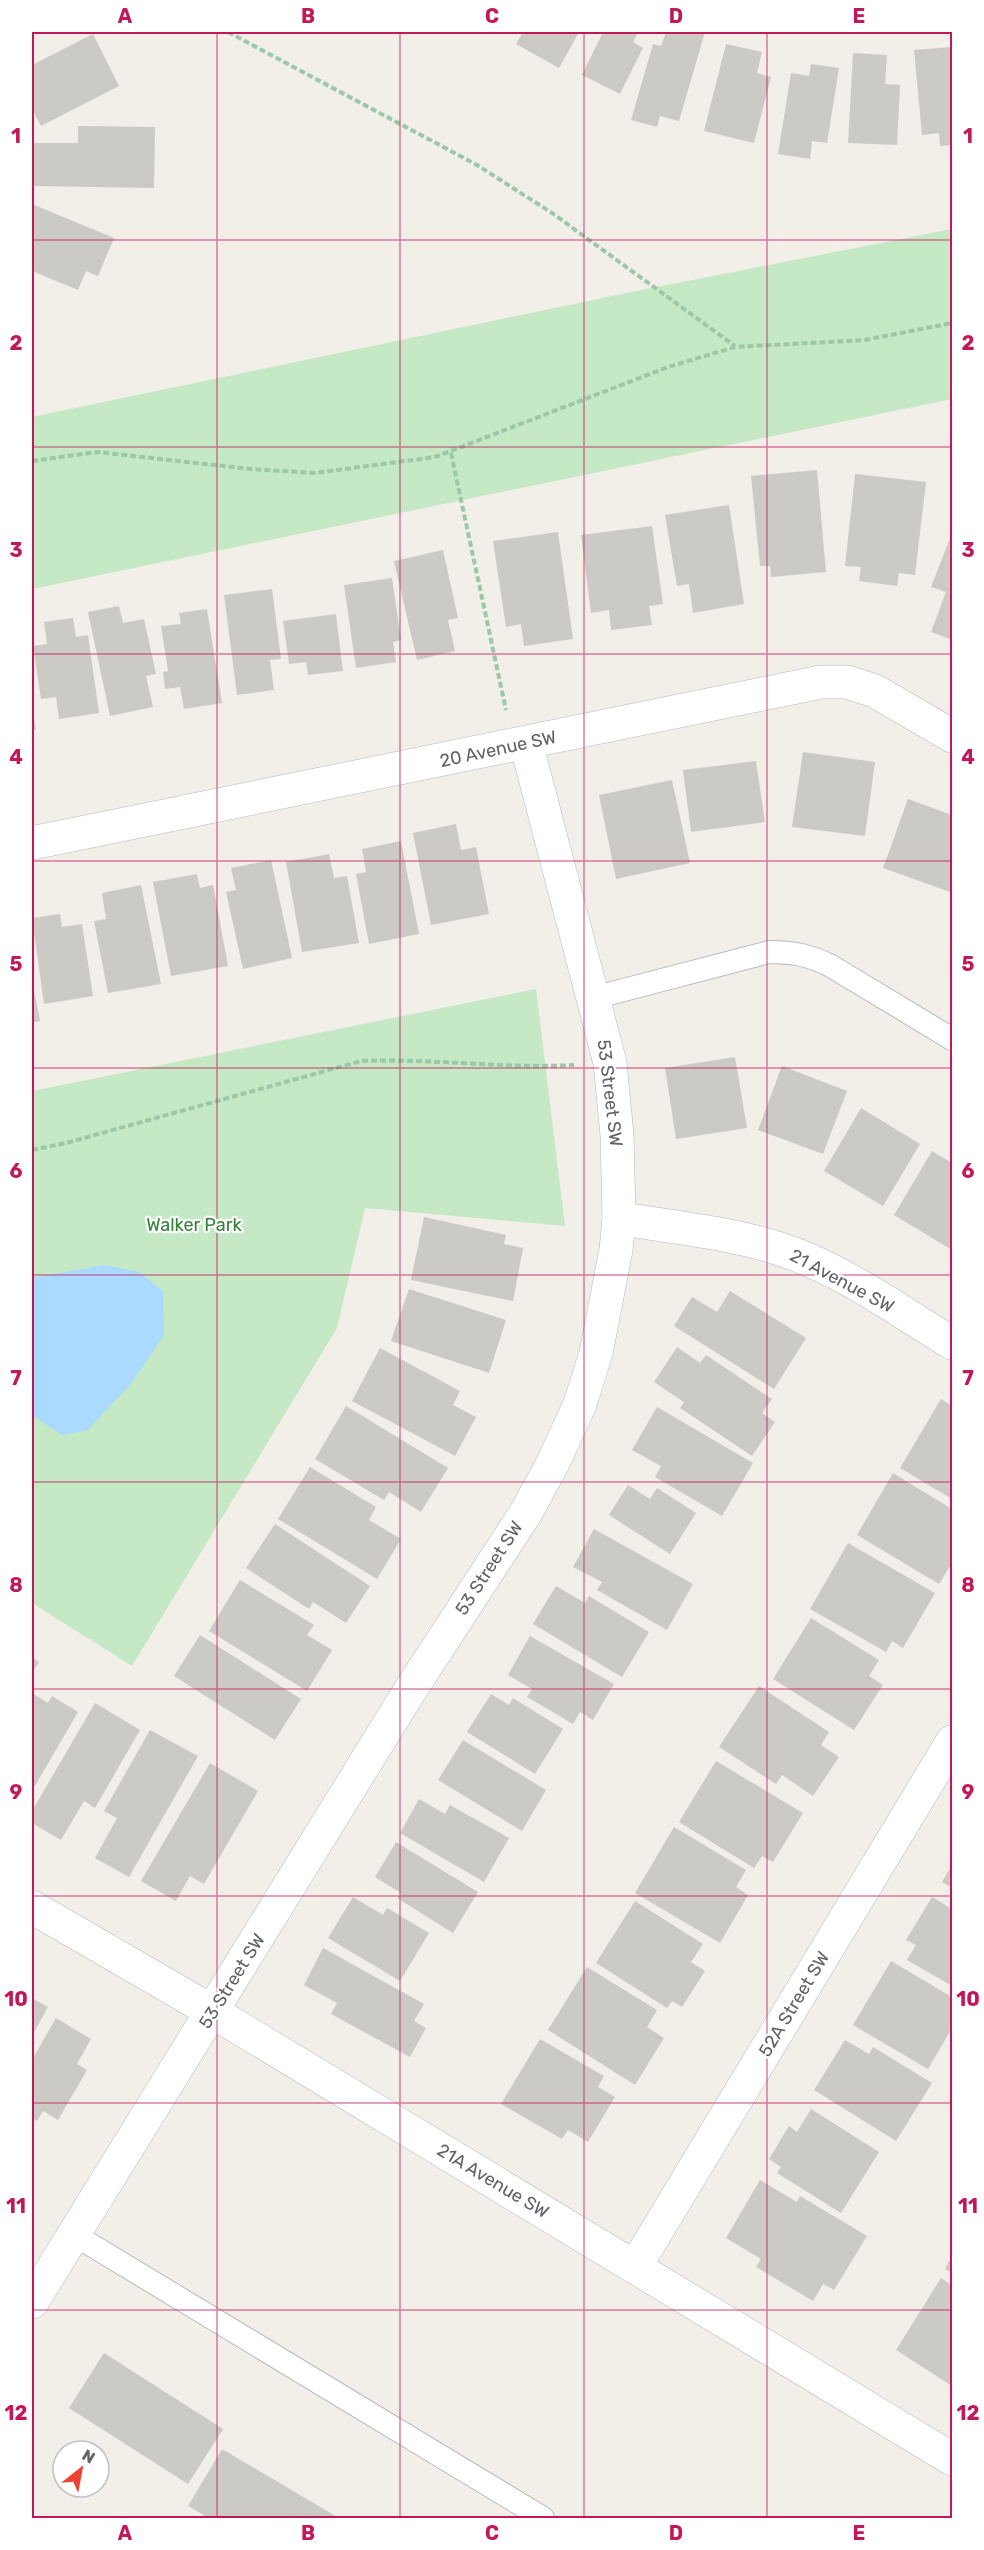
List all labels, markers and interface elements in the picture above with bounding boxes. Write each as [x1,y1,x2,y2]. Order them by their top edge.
text: A [118,4,133,28]
text: B [301,4,315,28]
text: C [485,4,499,28]
text: D [669,4,683,28]
text: E [853,4,865,28]
text: 1 [11,124,21,148]
text: 1 [963,124,973,148]
text: 2 [10,331,23,355]
text: 2 [962,331,975,355]
text: 3 [9,538,23,562]
text: 3 [961,538,975,562]
street label: 20 Avenue SW [438,726,558,772]
text: 4 [9,745,23,769]
text: 4 [961,745,975,769]
text: 5 [10,952,23,976]
text: 5 [962,952,975,976]
street label: 53 Street SW [593,1038,627,1148]
text: 6 [9,1159,23,1183]
text: 6 [961,1159,975,1183]
park label: Walker Park [146,1214,242,1236]
street label: 21 Avenue SW [786,1244,898,1318]
text: 7 [10,1366,22,1390]
text: 7 [962,1366,974,1390]
street label: 53 Street SW [450,1517,528,1619]
text: 8 [9,1573,23,1597]
text: 8 [961,1573,975,1597]
text: 9 [10,1780,23,1804]
text: 9 [962,1780,975,1804]
street label: 53 Street SW [194,1929,270,2033]
street label: 52A Street SW [754,1947,834,2061]
text: 10 [4,1987,28,2011]
text: 10 [956,1987,980,2011]
street label: 21A Avenue SW [433,2139,553,2223]
text: 11 [6,2194,26,2218]
text: 11 [958,2194,978,2218]
text: 12 [5,2401,27,2425]
text: 12 [957,2401,979,2425]
north arrow [51,2439,111,2499]
text: N [79,2445,98,2468]
text: A [118,2521,133,2545]
text: B [301,2521,315,2545]
text: C [485,2521,499,2545]
text: D [669,2521,683,2545]
text: E [853,2521,865,2545]

